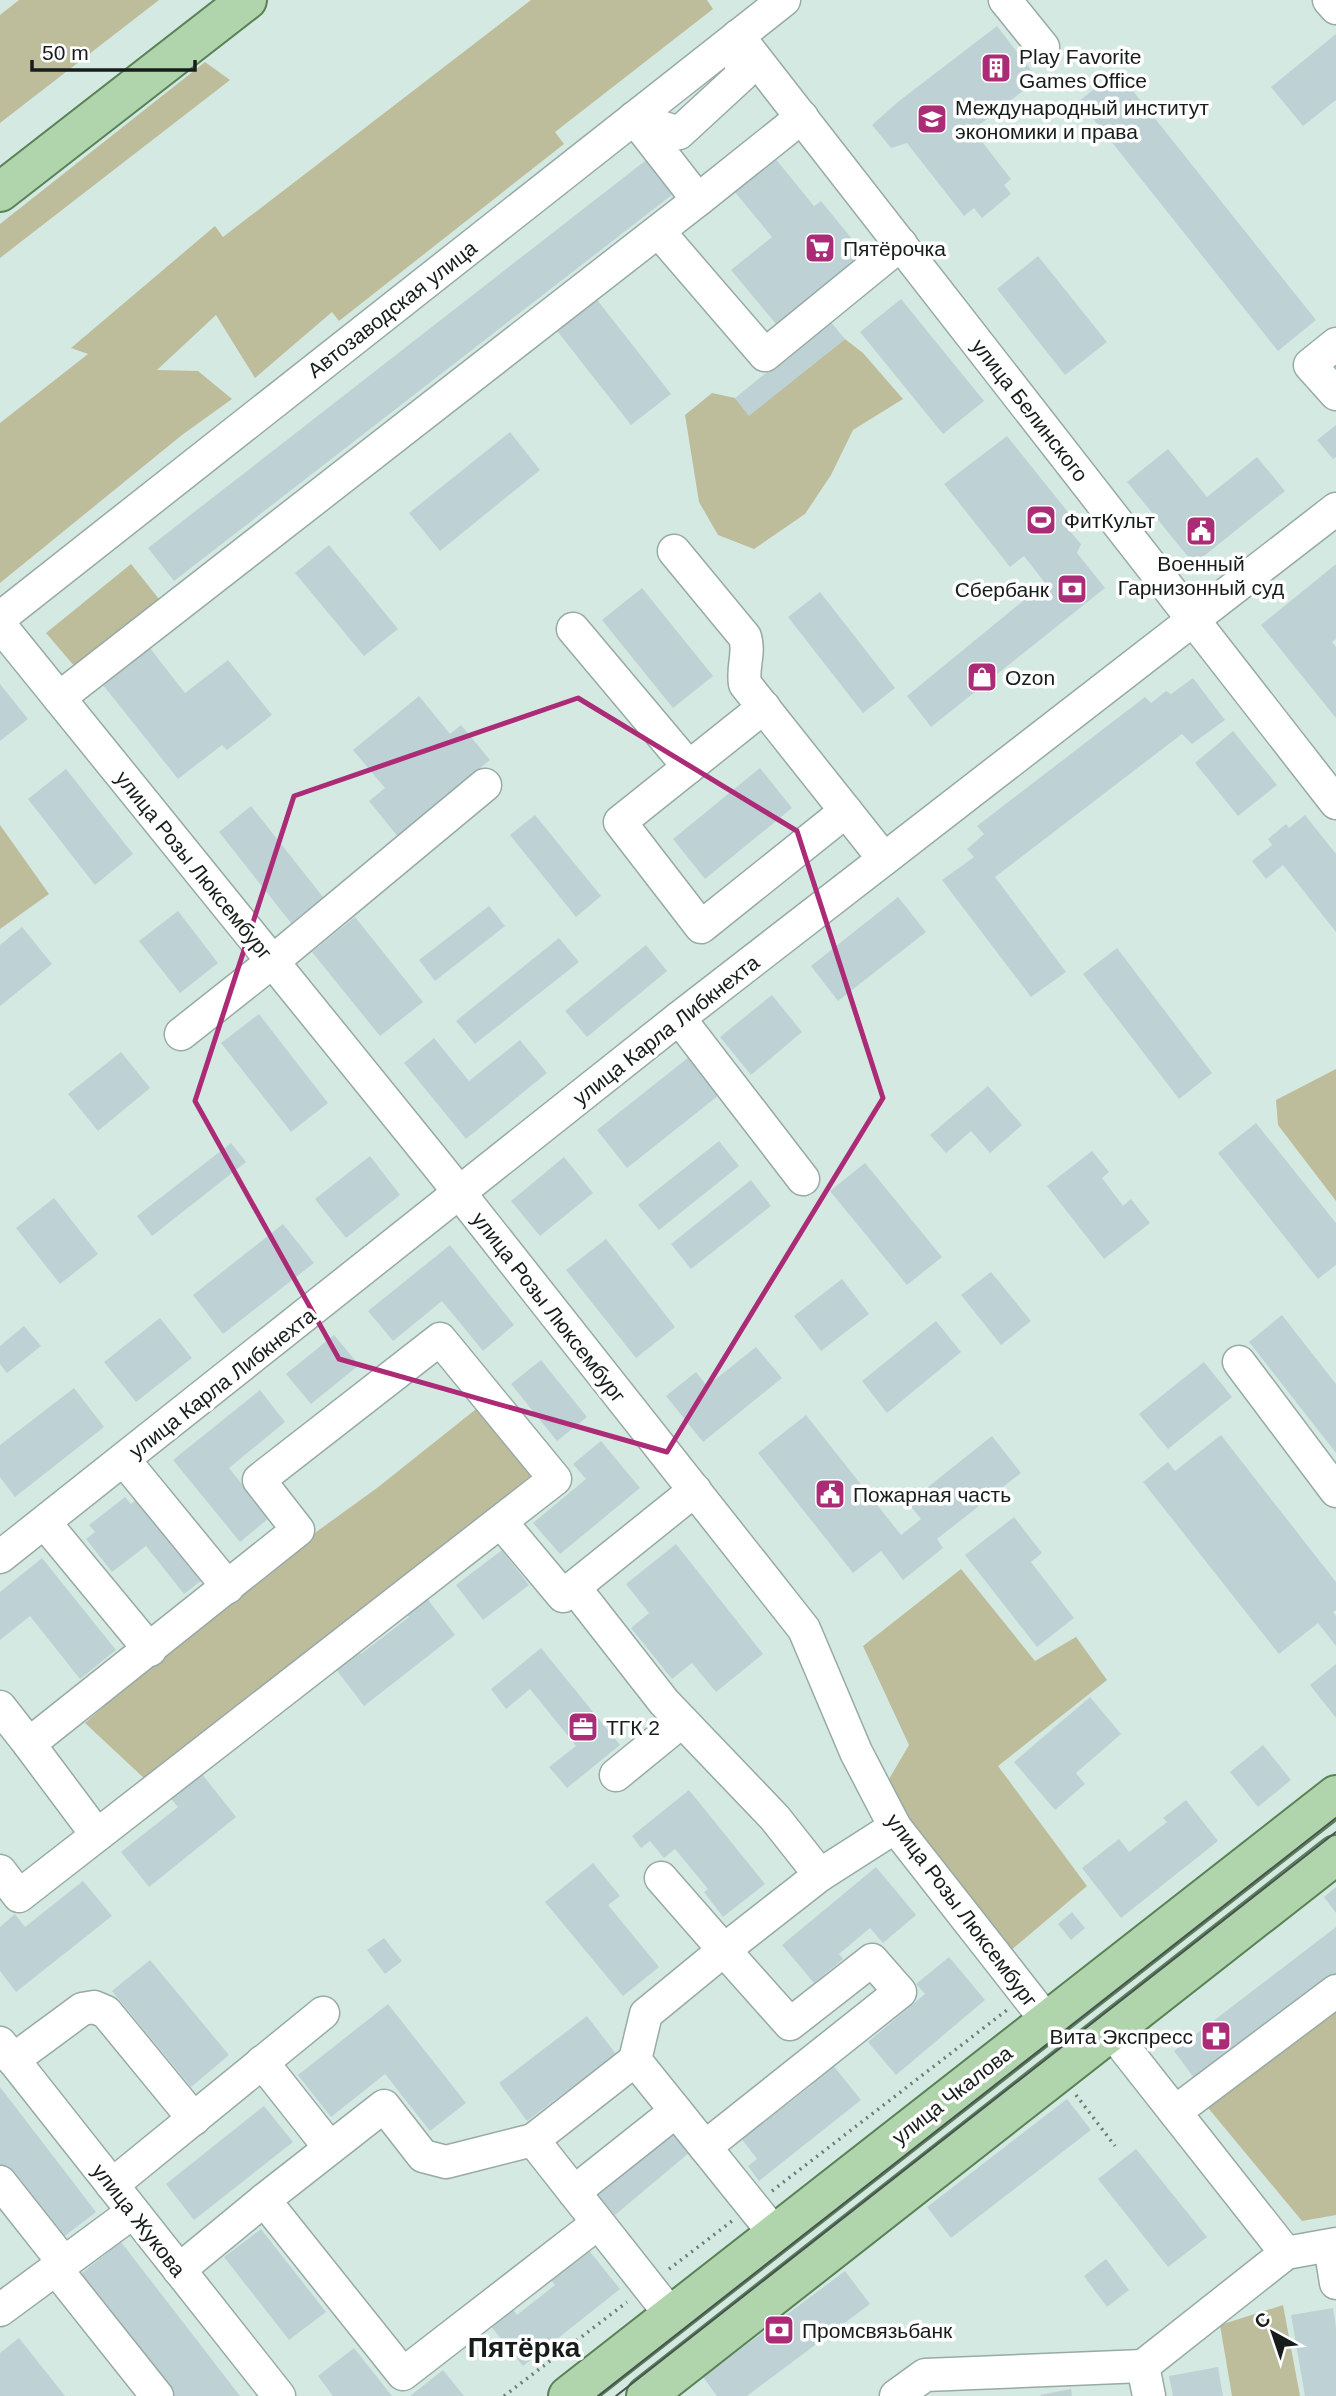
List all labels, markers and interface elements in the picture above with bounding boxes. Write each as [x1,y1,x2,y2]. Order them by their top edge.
scale bar [32,28,194,72]
text: 50 m [42,41,89,64]
place label: Play Favorite Games Office [1019,45,1147,92]
building icon: Play Favorite Games Office [979,51,1013,85]
place label: Международный институт экономики и права [955,96,1209,143]
school or university icon: Международный институт экономики и права [915,102,949,136]
supermarket icon: Пятёрочка [803,231,837,265]
street label: Автозаводская улица [303,236,481,382]
place label: Пятёрочка [843,237,946,260]
street label: улица Белинского [967,334,1093,486]
sports icon: ФитКульт [1024,503,1058,537]
place label: ФитКульт [1064,509,1155,532]
public building icon: Военный Гарнизонный суд [1184,514,1218,548]
place label: Военный Гарнизонный суд [1118,552,1284,599]
bank icon: Сбербанк [1055,572,1089,606]
place label: Сбербанк [955,578,1050,601]
shop icon: Ozon [965,660,999,694]
place label: Ozon [1005,666,1055,689]
street label: улица Розы Люксембург [111,766,277,964]
street label: улица Карла Либкнехта [569,950,764,1110]
street label: улица Розы Люксембург [468,1207,631,1407]
street label: улица Карла Либкнехта [125,1303,320,1463]
public building icon: Пожарная часть [813,1477,847,1511]
place label: Пожарная часть [853,1483,1011,1506]
office icon: ТГК 2 [566,1710,600,1744]
place label: ТГК 2 [606,1716,660,1739]
street label: улица Розы Люксембург [882,1809,1042,2011]
pharmacy icon: Вита Экспресс [1199,2019,1233,2053]
place label: Вита Экспресс [1050,2025,1193,2048]
street label: улица Чкалова [888,2041,1017,2149]
street label: улица Жукова [88,2159,190,2281]
north arrow [1238,2298,1308,2368]
text: С [1250,2308,1275,2333]
bank icon: Промсвязьбанк [762,2313,796,2347]
place label: Промсвязьбанк [802,2319,953,2342]
district label: Пятёрка [468,2332,581,2363]

